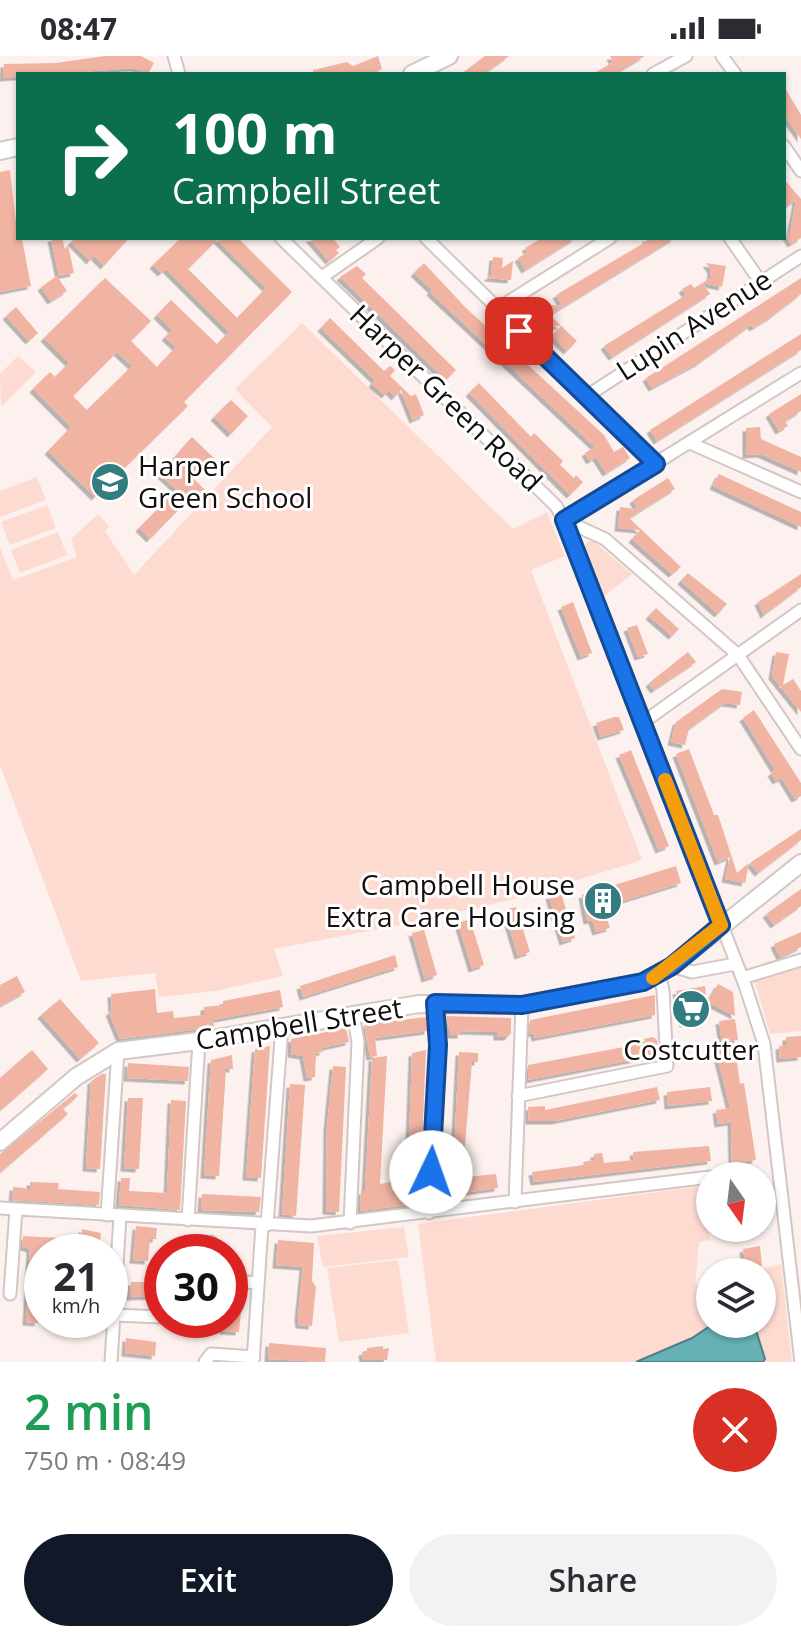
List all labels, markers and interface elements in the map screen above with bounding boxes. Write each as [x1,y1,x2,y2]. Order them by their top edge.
text: 08:47 [40,8,117,49]
text: 100 m [172,94,338,170]
icon: right [40,104,144,208]
text: Campbell Street [172,166,440,215]
street label: Lupin Avenue [608,260,778,389]
street label: Harper Green Road [342,295,551,499]
pin [485,297,553,365]
icon: arrive [497,309,541,353]
place label: Harper Green School [138,446,312,516]
school or university icon: Harper Green School [89,461,131,503]
place label: Campbell House Extra Care Housing [325,865,575,935]
building icon: Campbell House Extra Care Housing [582,880,624,922]
street label: Campbell Street [193,988,405,1058]
supermarket icon: Costcutter [670,988,712,1030]
place label: Costcutter [623,1030,759,1068]
position arrow [389,1130,473,1214]
north arrow [696,1162,776,1242]
map controls [696,1162,776,1338]
speed limit sign: 30 [144,1234,248,1338]
text: 21 [53,1248,99,1303]
button: layers [696,1258,776,1338]
text: km/h [52,1292,100,1319]
text: 2 min [24,1379,154,1444]
button: close [693,1388,777,1472]
text: 750 m · 08:49 [24,1442,186,1478]
button: Exit [24,1534,393,1626]
button: Share [409,1534,777,1626]

